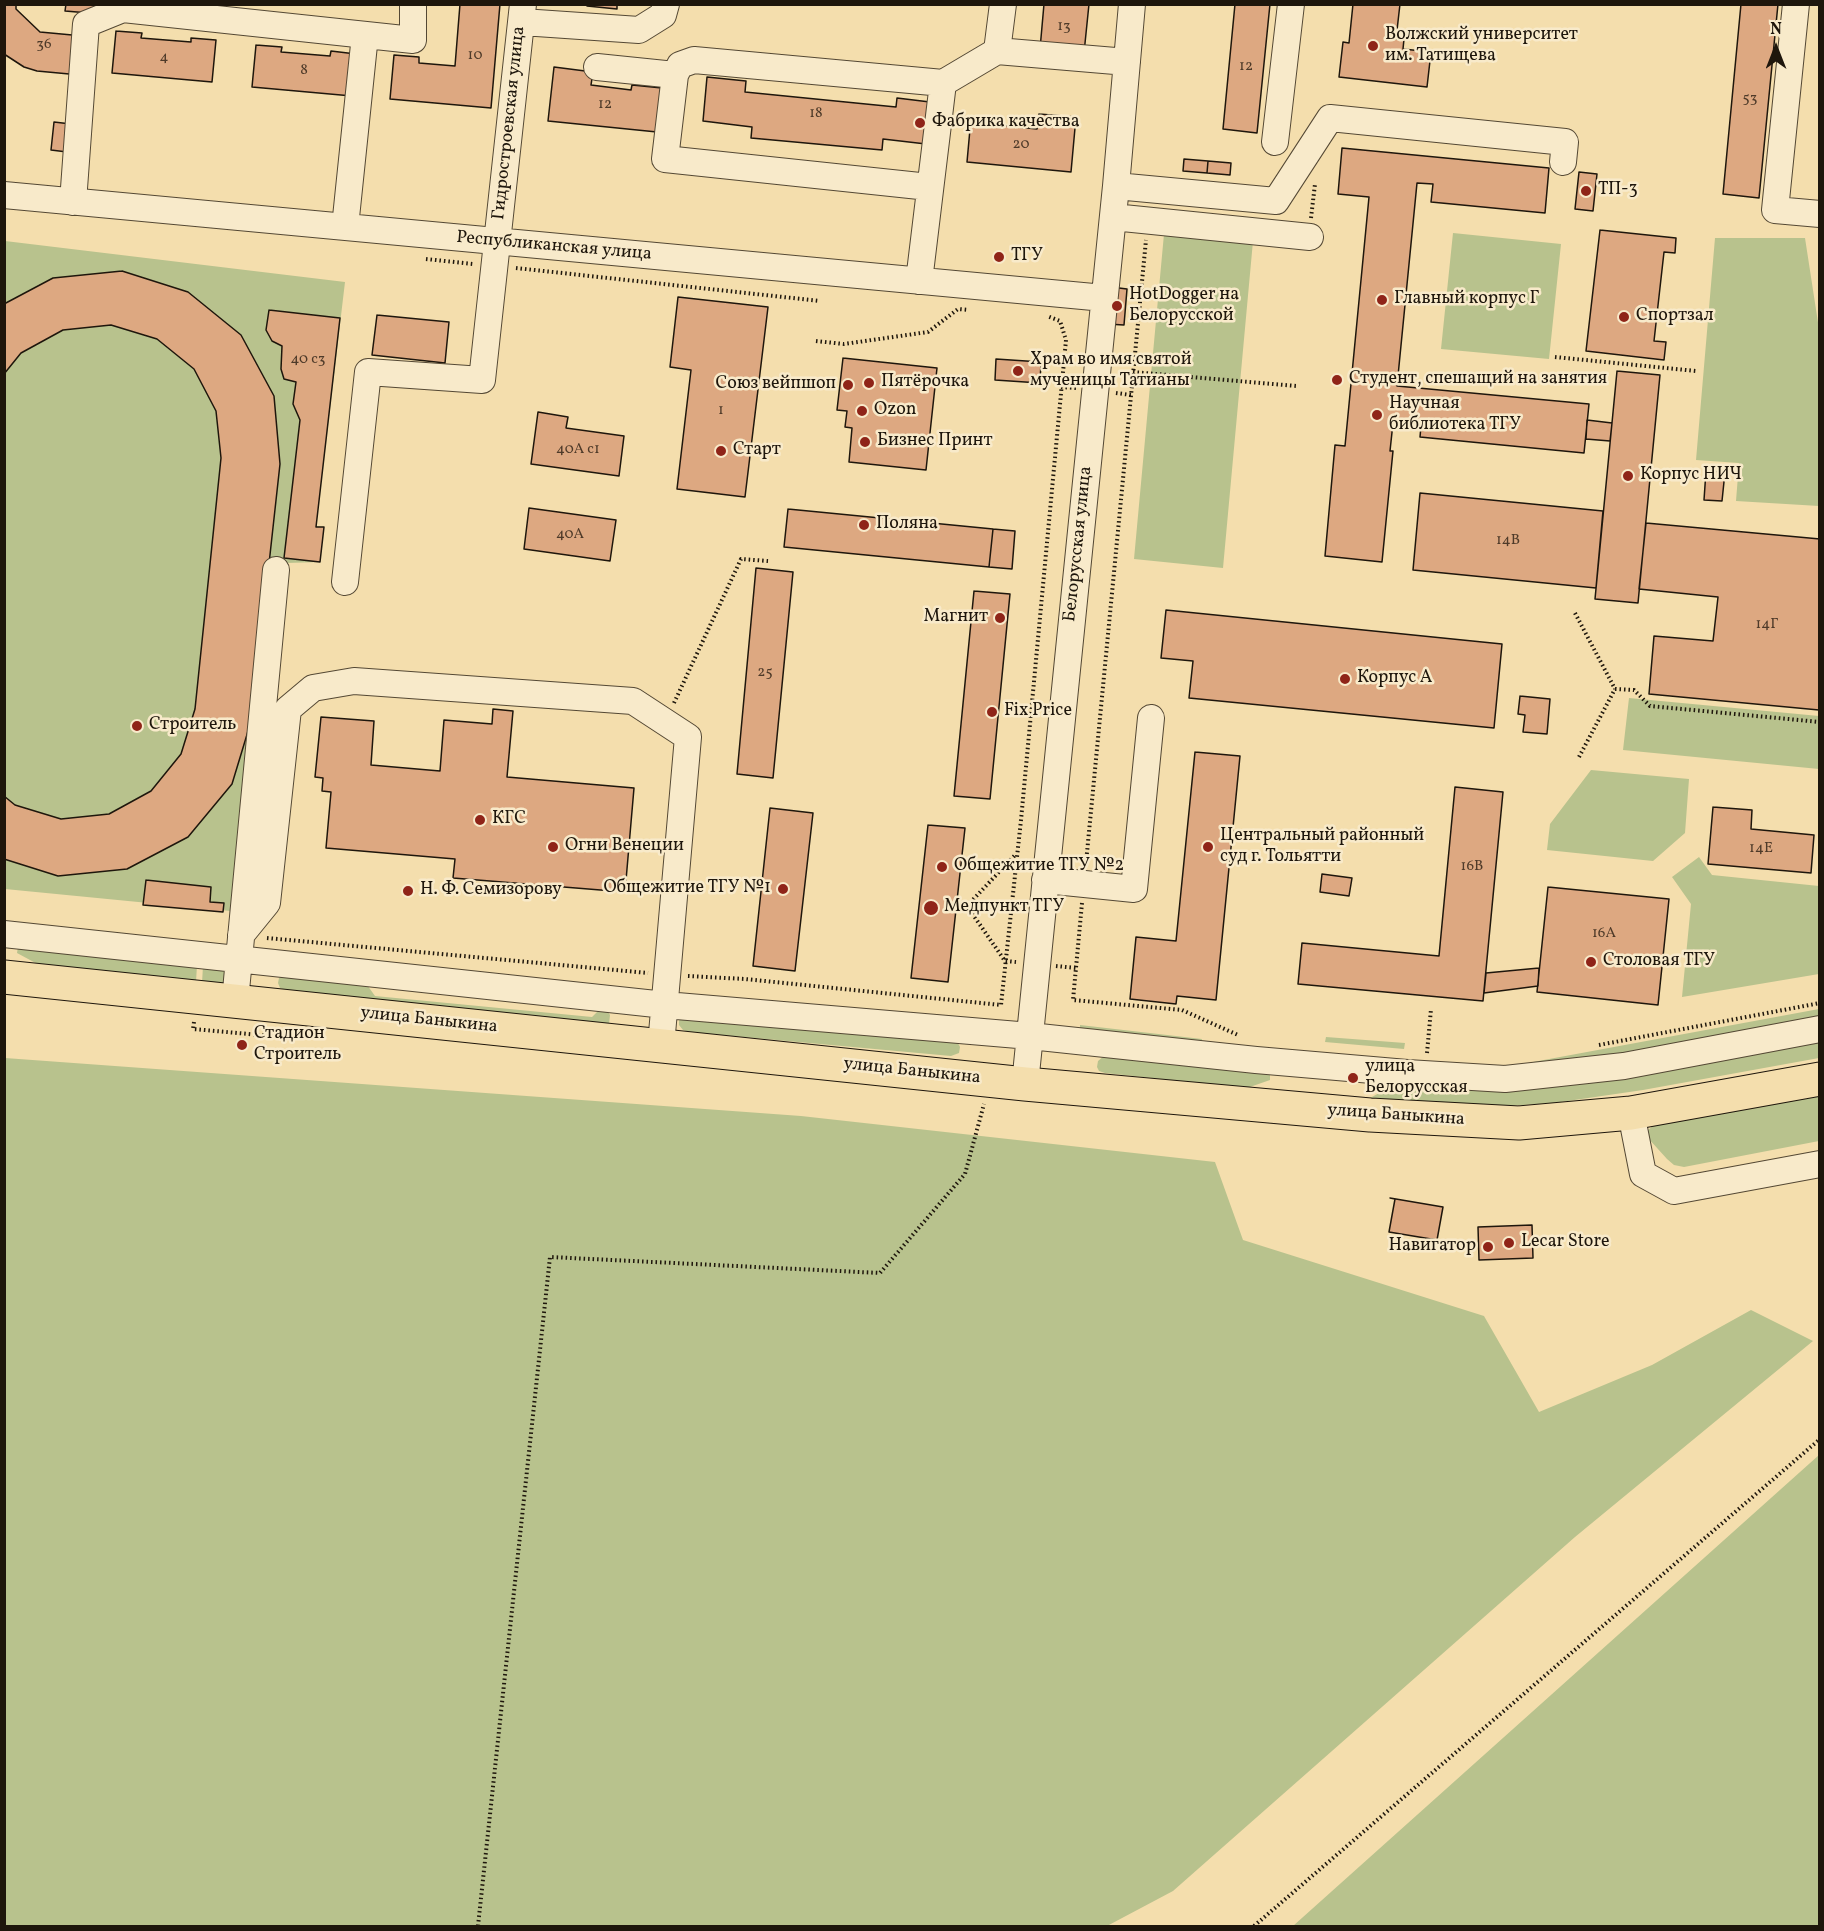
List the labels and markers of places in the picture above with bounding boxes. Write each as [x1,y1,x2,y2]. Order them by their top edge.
place label: Волжский университет им. Татищева [1385,25,1578,68]
marker: Волжский университет им. Татищева [1366,39,1380,53]
place label: Фабрика качества [932,112,1080,134]
marker: Фабрика качества [913,116,927,130]
place label: ТП-3 [1598,180,1638,202]
marker: ТП-3 [1579,184,1593,198]
place label: ТГУ [1011,246,1043,268]
marker: ТГУ [992,250,1006,264]
place label: HotDogger на Белорусской [1129,285,1239,328]
place label: Главный корпус Г [1394,289,1540,311]
marker: Главный корпус Г [1375,293,1389,307]
marker: HotDogger на Белорусской [1110,299,1124,313]
place label: Спортзал [1636,306,1714,328]
marker: Спортзал [1617,310,1631,324]
place label: Храм во имя святой мученицы Татианы [1030,350,1192,392]
marker: Храм во имя святой мученицы Татианы [1011,364,1025,378]
place label: Студент, спешащий на занятия [1349,369,1607,391]
place label: Пятёрочка [881,372,969,394]
marker: Студент, спешащий на занятия [1330,373,1344,387]
place label: Союз вейпшоп [716,374,836,396]
marker: Пятёрочка [862,376,876,390]
marker: Союз вейпшоп [841,378,855,392]
place label: Научная библиотека ТГУ [1389,394,1521,436]
place label: Ozon [874,400,916,422]
marker: Ozon [855,404,869,418]
marker: Научная библиотека ТГУ [1370,408,1384,422]
place label: Бизнес Принт [877,431,993,453]
marker: Бизнес Принт [858,435,872,449]
place label: Старт [733,440,781,462]
marker: Старт [714,444,728,458]
place label: Корпус НИЧ [1640,465,1742,487]
marker: Корпус НИЧ [1621,469,1635,483]
place label: Поляна [876,514,938,536]
marker: Поляна [857,518,871,532]
place label: Магнит [924,607,988,629]
marker: Магнит [993,611,1007,625]
place label: Корпус А [1357,668,1433,690]
marker: Корпус А [1338,672,1352,686]
place label: Fix Price [1004,701,1072,723]
marker: Fix Price [985,705,999,719]
place label: Строитель [149,715,236,737]
marker: Строитель [130,719,144,733]
place label: КГС [492,809,526,831]
marker: КГС [473,813,487,827]
place label: Центральный районный суд г. Тольятти [1220,826,1424,868]
place label: Огни Венеции [565,836,684,858]
marker: Огни Венеции [546,840,560,854]
marker: Центральный районный суд г. Тольятти [1201,840,1215,854]
place label: Общежитие ТГУ №2 [954,856,1124,878]
marker: Общежитие ТГУ №2 [935,860,949,874]
place label: Общежитие ТГУ №1 [603,878,771,900]
place label: Н. Ф. Семизорову [420,880,562,902]
marker: Общежитие ТГУ №1 [776,882,790,896]
marker: Н. Ф. Семизорову [401,884,415,898]
place label: Медпункт ТГУ [944,897,1064,919]
marker: Медпункт ТГУ [922,899,940,917]
place label: Столовая ТГУ [1603,951,1715,973]
marker: Столовая ТГУ [1584,955,1598,969]
place label: Стадион Строитель [254,1024,341,1066]
marker: Стадион Строитель [235,1038,249,1052]
place label: улица Белорусская [1365,1057,1468,1100]
marker: улица Белорусская [1346,1071,1360,1085]
place label: Lecar Store [1521,1232,1609,1254]
place label: Навигатор [1388,1236,1476,1258]
marker: Lecar Store [1502,1236,1516,1250]
marker: Навигатор [1481,1240,1495,1254]

